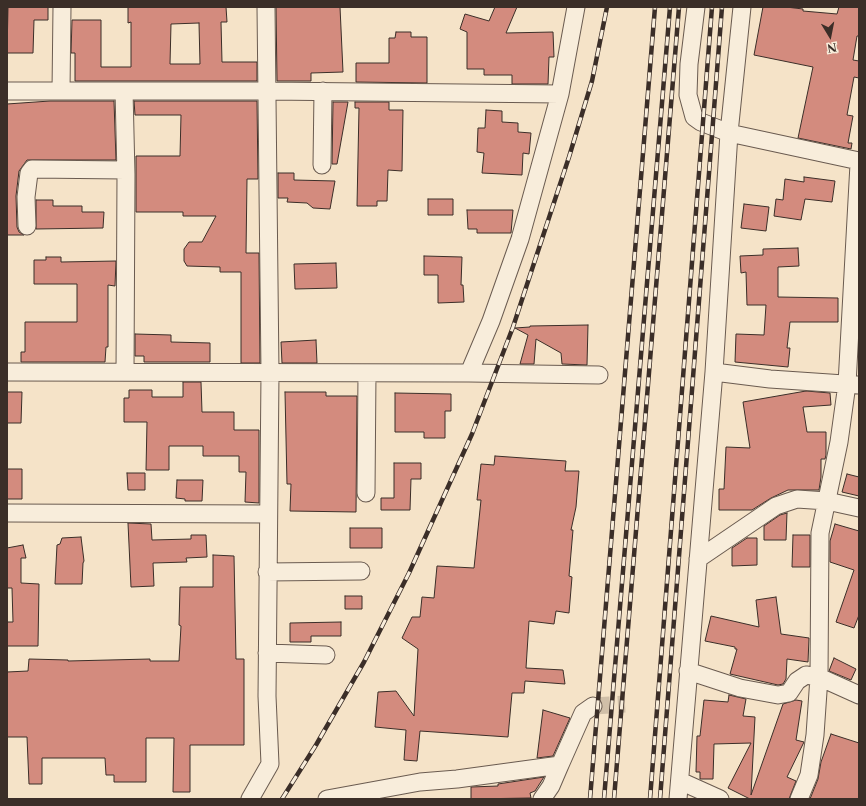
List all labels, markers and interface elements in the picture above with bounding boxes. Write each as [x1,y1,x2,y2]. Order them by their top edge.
north arrow [810,16,850,56]
text: N [826,40,838,56]

